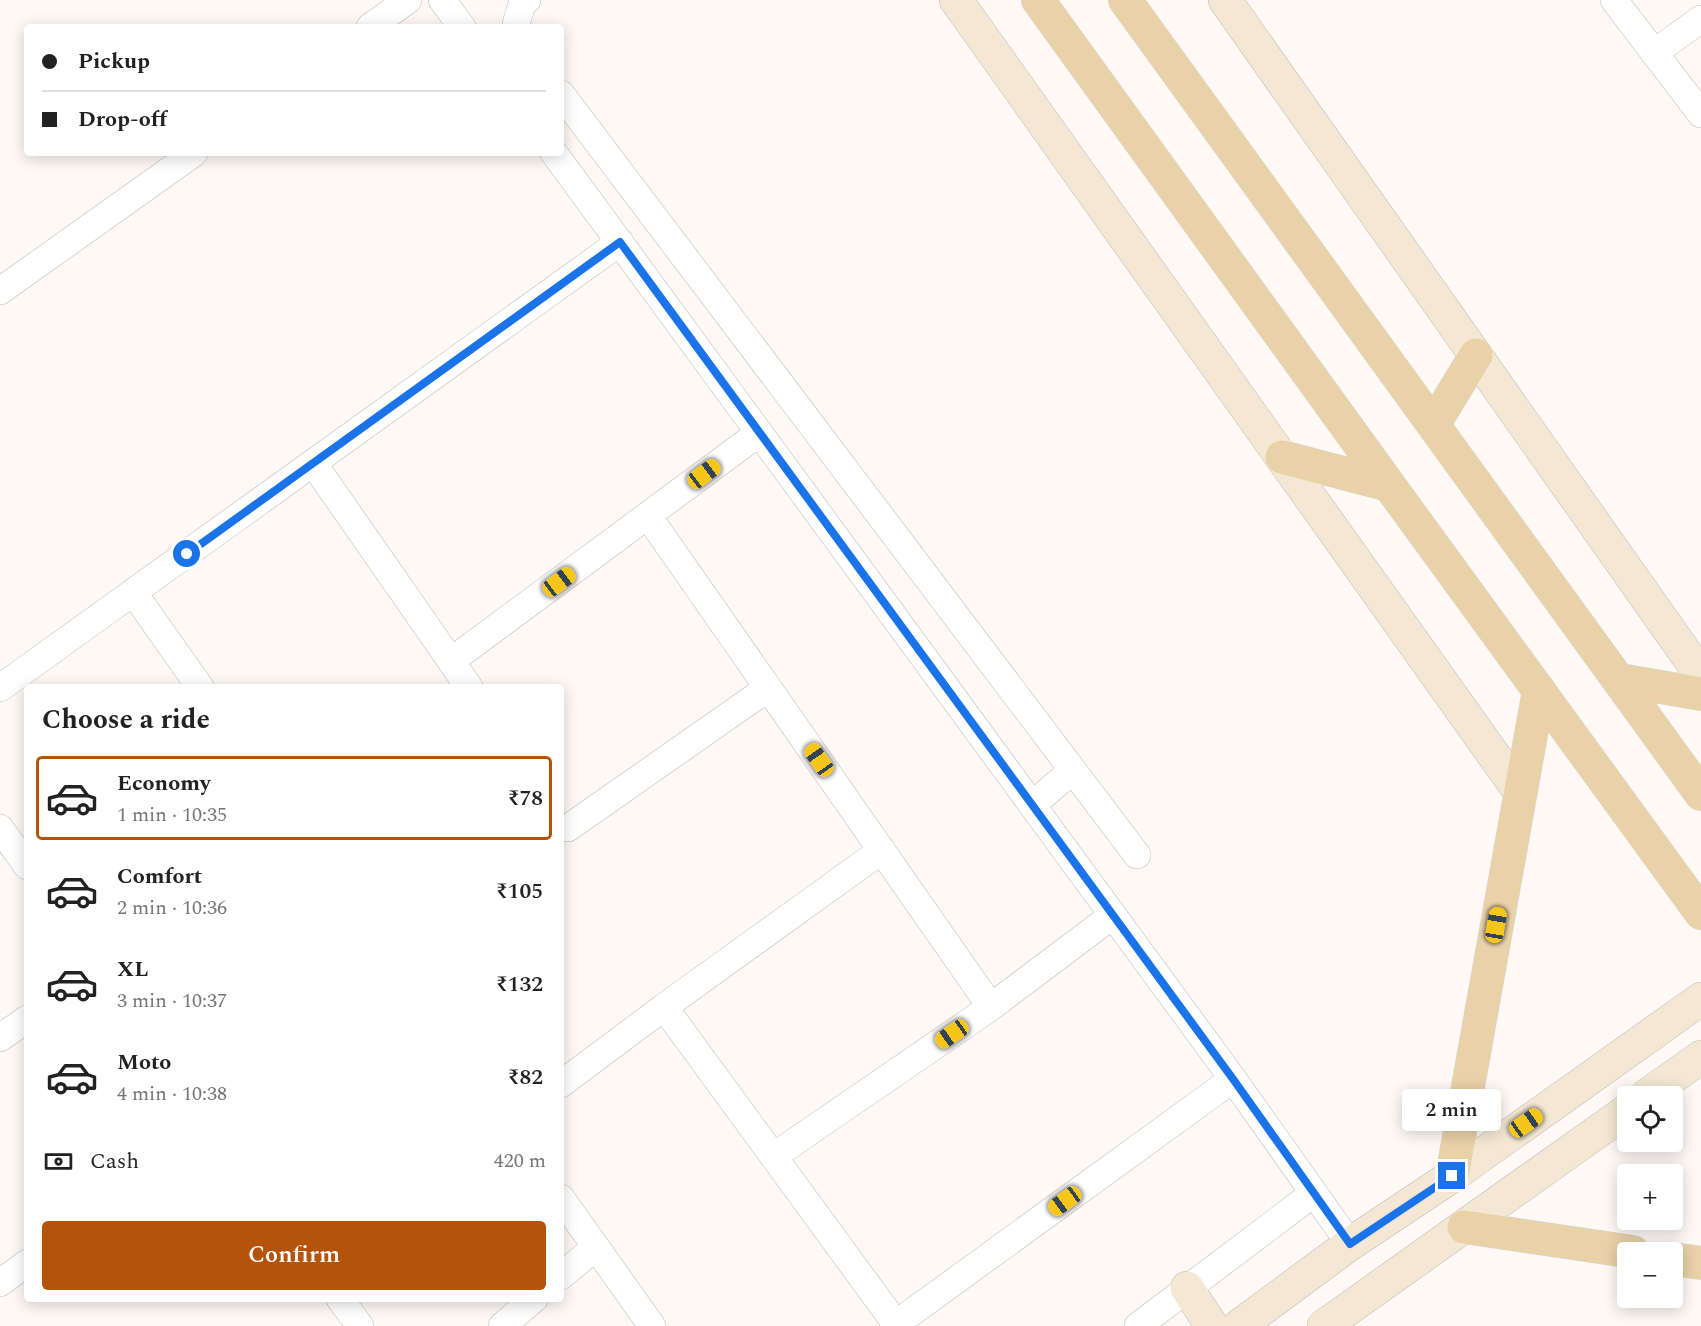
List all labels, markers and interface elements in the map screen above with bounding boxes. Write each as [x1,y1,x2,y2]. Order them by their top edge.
text: Pickup [78,45,150,78]
text: Drop-off [78,103,167,136]
car [684,456,724,492]
route start [173,540,200,567]
car [539,564,579,600]
text: Choose a ride [42,699,210,741]
car [801,740,837,780]
text: Economy [117,767,210,800]
icon: car [45,771,99,825]
text: ₹78 [508,782,543,815]
text: 1 min · 10:35 [117,800,227,830]
text: Comfort [117,860,202,893]
icon: car [45,864,99,918]
text: ₹105 [496,875,543,908]
text: 2 min · 10:36 [117,893,227,923]
car [1484,906,1508,944]
text: XL [117,953,148,986]
icon: car [45,957,99,1011]
text: ₹132 [496,968,543,1001]
text: 3 min · 10:37 [117,986,227,1016]
car [932,1016,972,1052]
text: Moto [117,1046,171,1079]
icon: car [45,1050,99,1104]
text: ₹82 [508,1061,543,1094]
text: 4 min · 10:38 [117,1079,227,1109]
map controls [1617,1086,1683,1308]
button: locate [1617,1086,1683,1152]
callout: 2 min [1402,1089,1502,1131]
text: 2 min [1426,1095,1477,1125]
car [1506,1105,1546,1141]
icon: cash [42,1145,75,1178]
text: Cash [90,1145,139,1178]
text: 420 m [494,1146,546,1176]
route end [1438,1162,1465,1189]
button: + [1617,1164,1683,1230]
car [1045,1183,1085,1219]
button: Confirm [42,1221,546,1290]
button: − [1617,1242,1683,1308]

